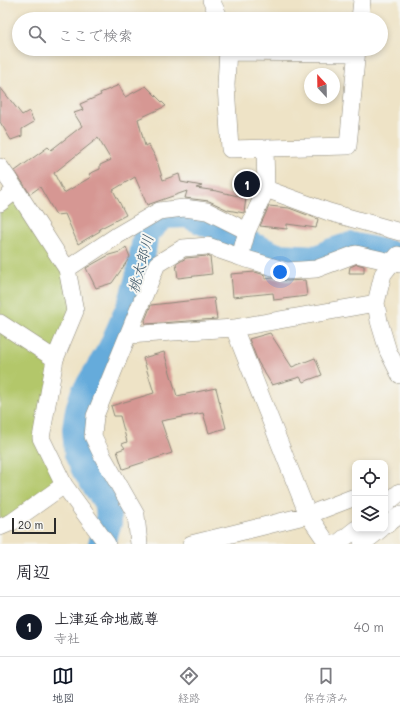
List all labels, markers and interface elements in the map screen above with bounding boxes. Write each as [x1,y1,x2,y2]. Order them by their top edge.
search box [12,12,388,56]
icon: search [26,23,48,45]
text: ここで検索 [58,25,133,45]
north arrow [304,68,340,104]
pin: 1 [234,169,260,199]
water label: 桃太郎川 [123,232,157,295]
your location [270,262,290,282]
map controls [352,460,388,532]
button: locate [352,460,388,496]
button: layers [352,496,388,532]
scale bar [12,516,56,535]
text: 20 m [18,517,43,532]
text: 周辺 [16,560,50,582]
text: 上津延命地蔵尊 [54,608,159,628]
text: 1 [26,618,32,635]
text: 40 m [354,618,384,635]
text: 寺社 [54,629,80,646]
tab: 地図 [52,665,74,705]
tab: 経路 [178,665,200,705]
tab: 保存済み [304,665,348,705]

